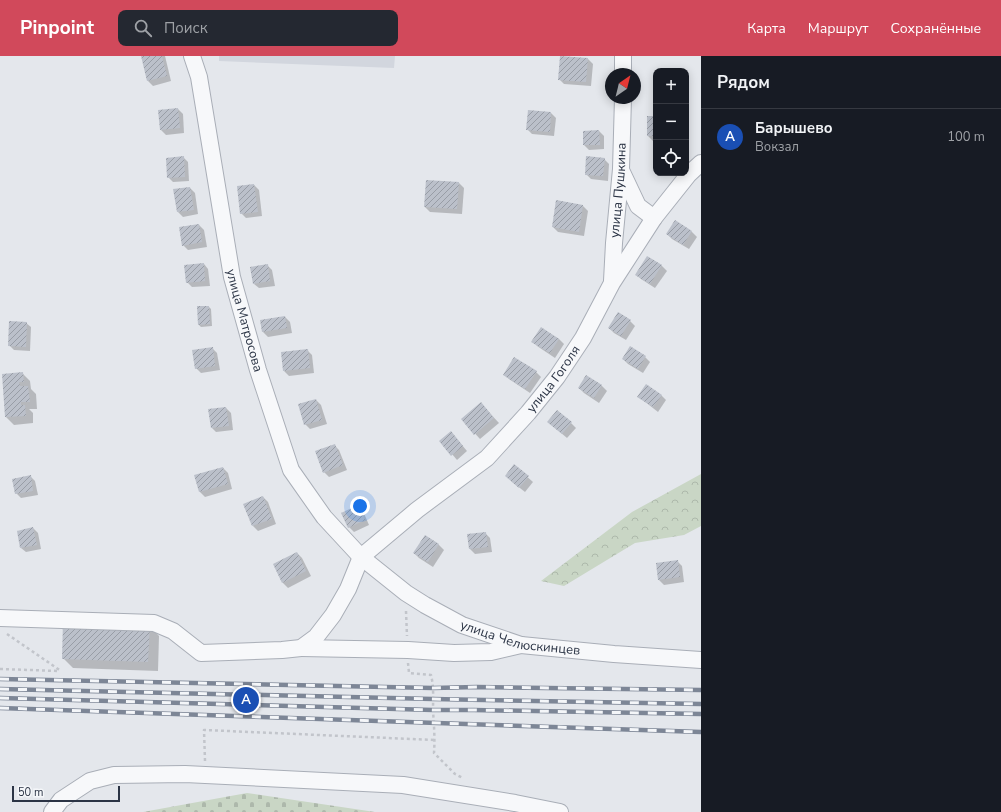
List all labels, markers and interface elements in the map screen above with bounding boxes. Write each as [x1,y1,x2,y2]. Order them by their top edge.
search box [118,10,398,46]
text: Pinpoint [20,15,94,41]
icon: search [132,17,154,39]
text: Поиск [164,18,208,38]
text: Карта [747,19,786,38]
text: Маршрут [808,19,869,38]
text: Сохранённые [891,19,981,38]
north arrow [605,68,641,104]
map controls [653,68,689,176]
button: + [653,68,689,104]
text: Рядом [717,71,770,94]
button: − [653,104,689,140]
text: Барышево [755,118,833,138]
text: A [725,128,735,146]
text: 100 m [947,128,985,146]
text: Вокзал [755,138,799,156]
button: locate [653,140,689,176]
street label: улица Пушкина [606,142,631,239]
street label: улица Матросова [222,268,267,374]
street label: улица Гоголя [523,342,585,417]
your location [350,496,370,516]
street label: улица Челюскинцев [458,616,581,660]
pin: A [233,685,259,715]
scale bar [12,784,120,803]
text: 50 m [18,785,43,800]

